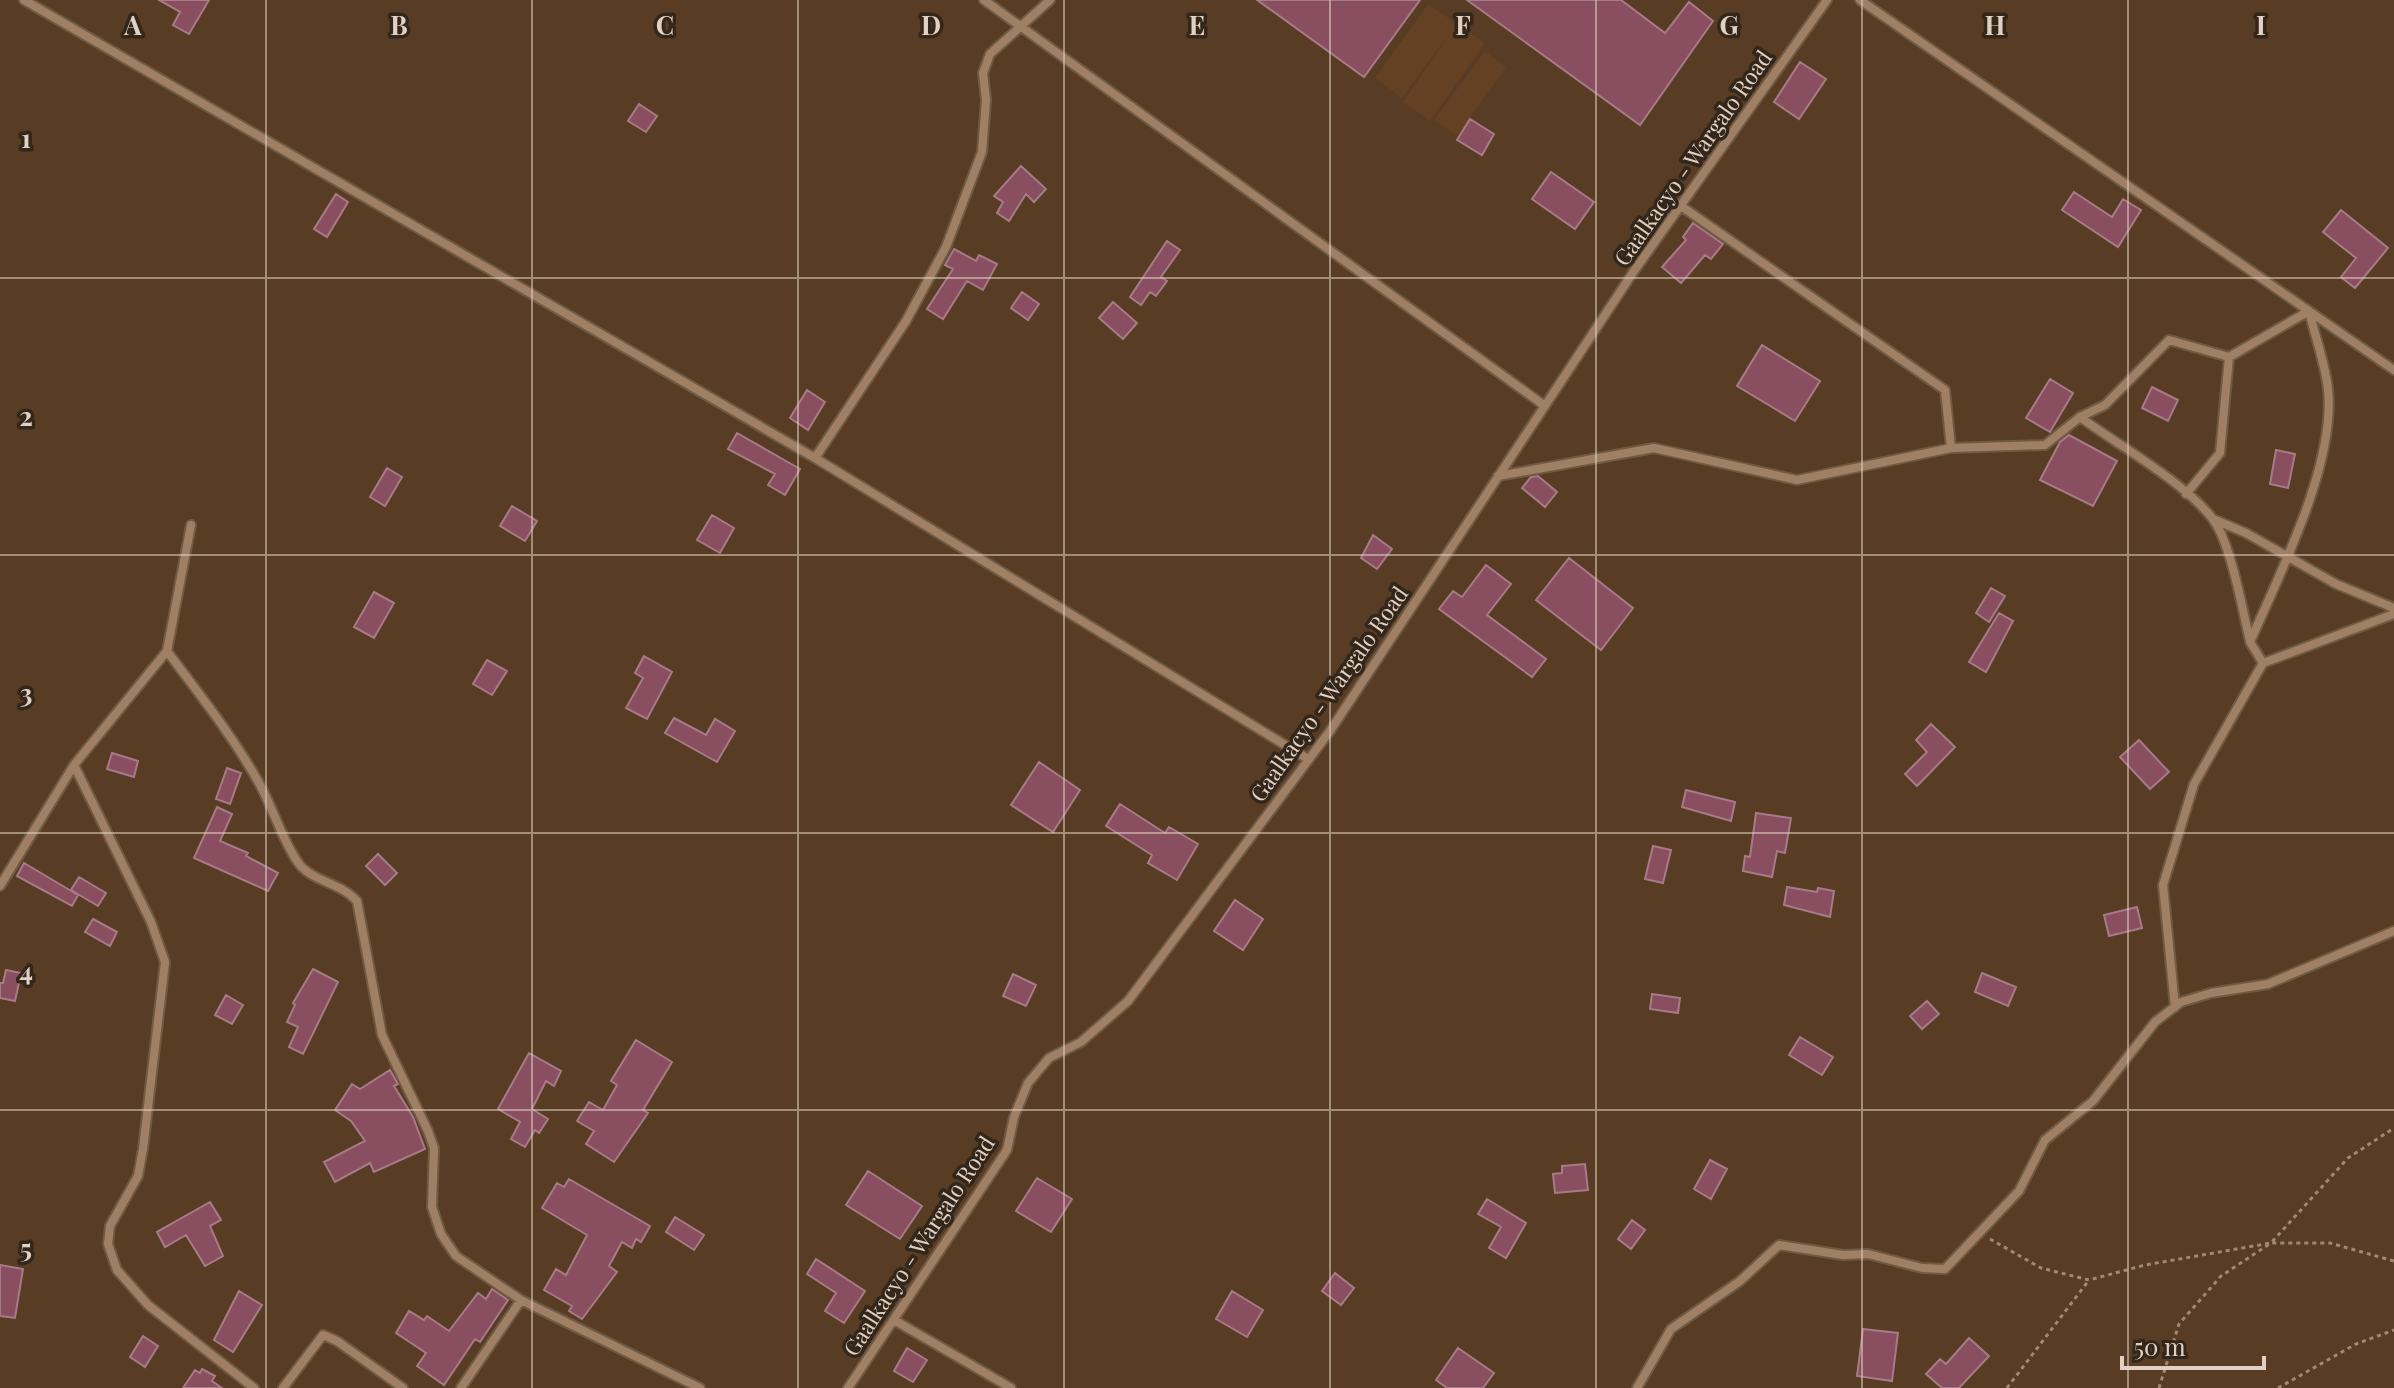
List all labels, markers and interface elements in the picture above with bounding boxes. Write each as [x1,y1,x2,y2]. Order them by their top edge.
text: A [123,7,142,42]
text: B [390,7,408,42]
text: C [656,7,674,42]
text: D [921,7,941,42]
text: E [1189,7,1205,42]
text: F [1455,7,1471,42]
text: G [1719,7,1739,42]
text: H [1985,7,2005,42]
text: I [2256,7,2266,42]
street label: Gaalkacyo - Wargalo Road [1606,43,1778,271]
text: 1 [21,120,31,155]
text: 2 [19,398,33,433]
street label: Gaalkacyo - Wargalo Road [1242,579,1414,807]
text: 3 [20,675,32,710]
text: 4 [19,953,33,988]
street label: Gaalkacyo - Wargalo Road [836,1129,1001,1361]
text: 5 [20,1230,32,1265]
scale bar [2122,1320,2264,1370]
text: 50 m [2134,1330,2186,1362]

